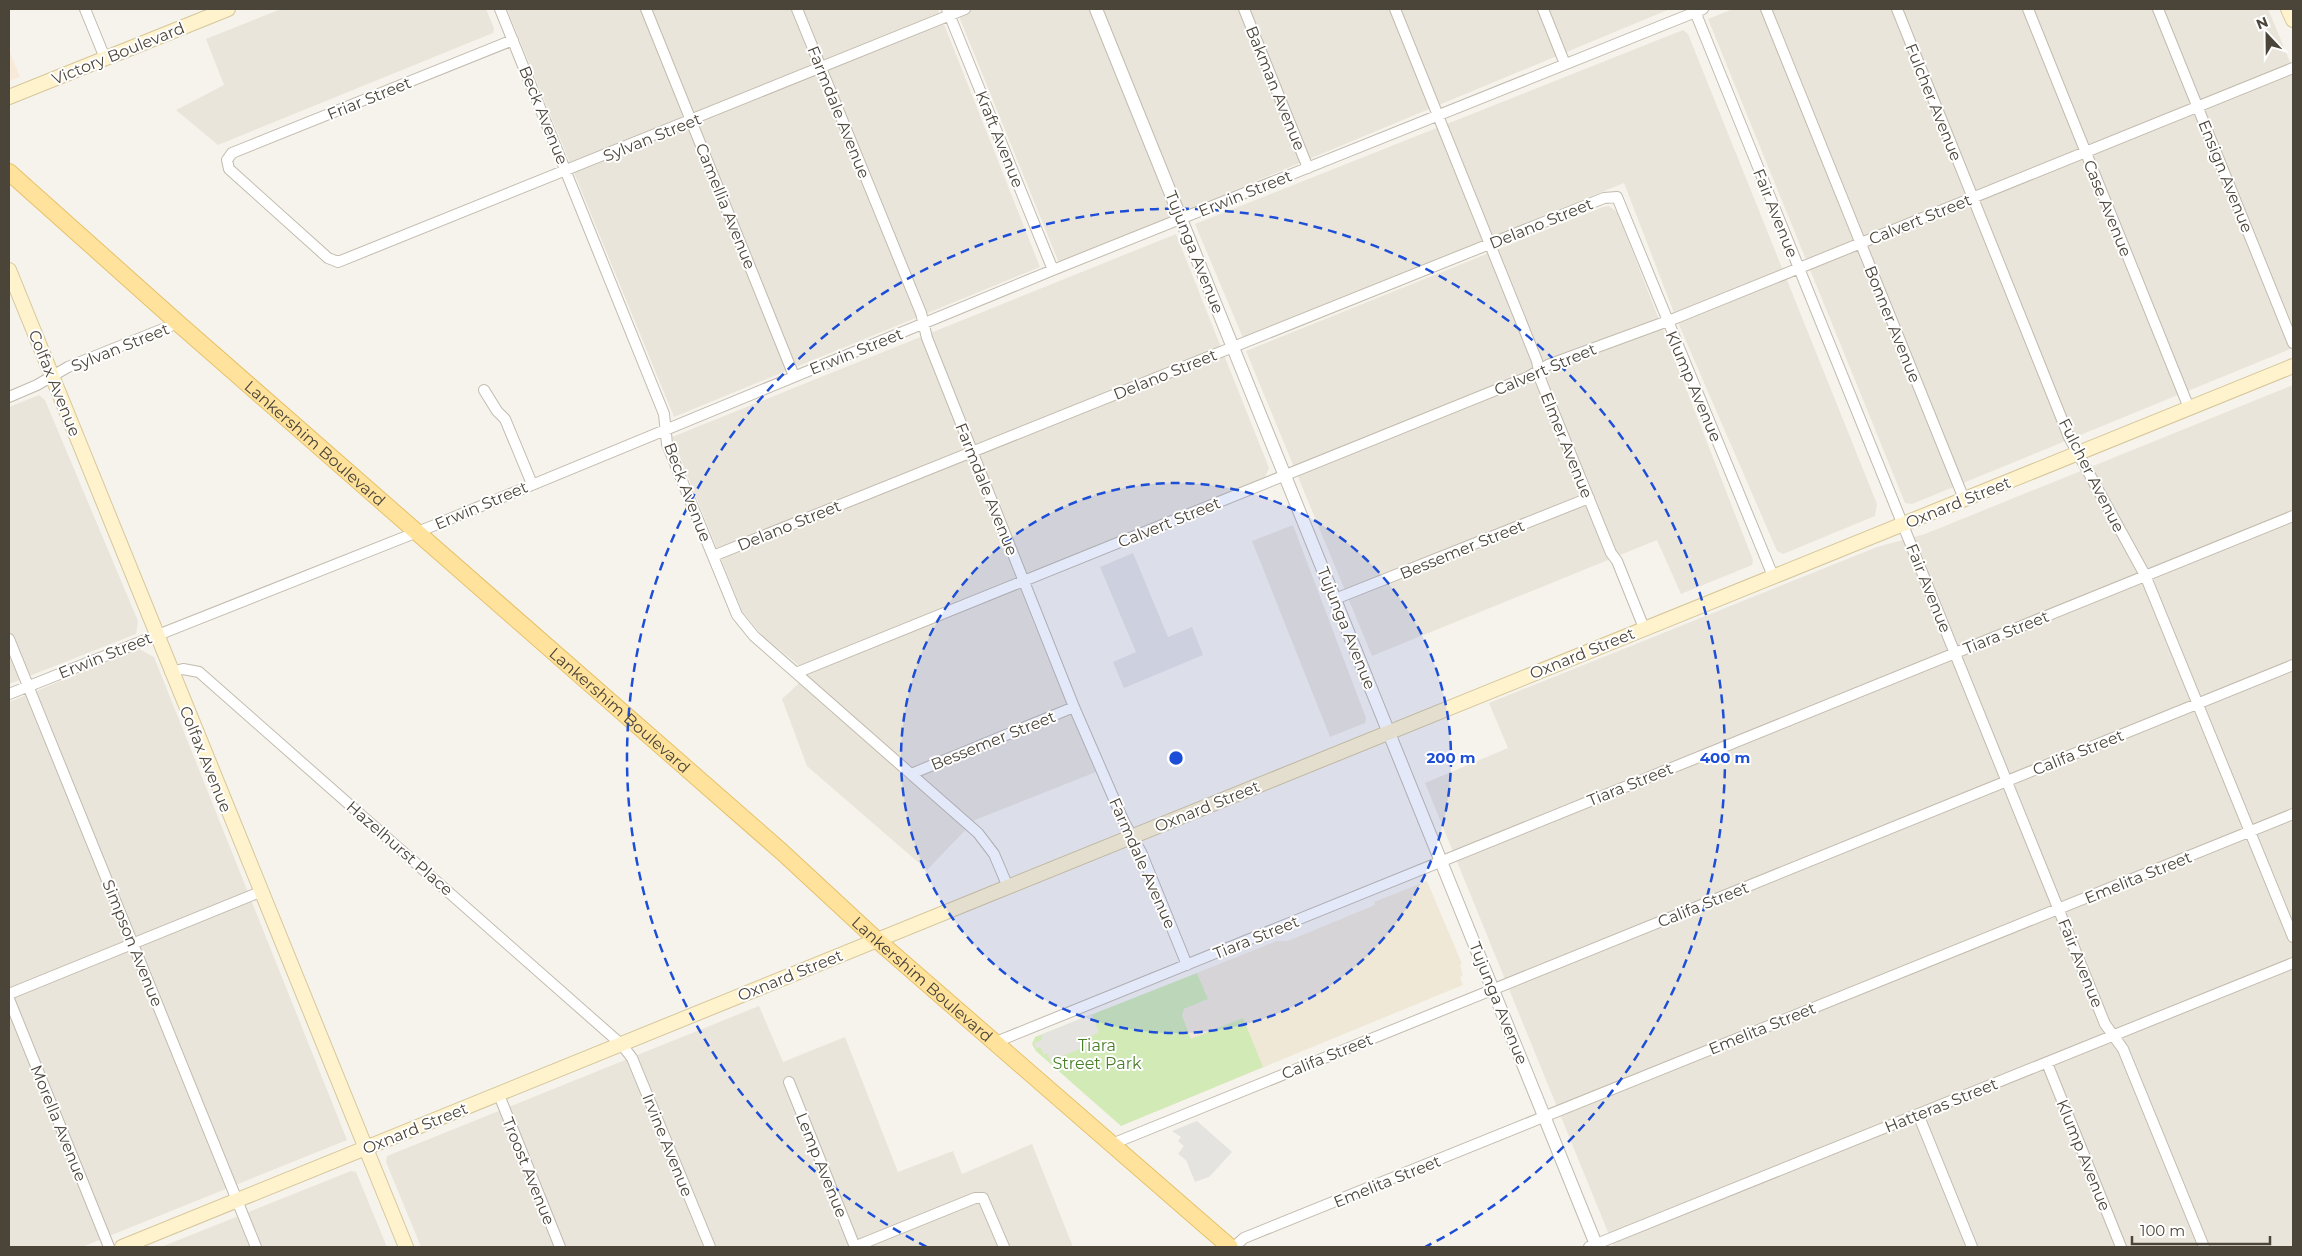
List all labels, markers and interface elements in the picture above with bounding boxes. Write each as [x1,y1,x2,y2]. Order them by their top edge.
north arrow [2242,10,2292,60]
text: N [2254,12,2271,33]
street label: Victory Boulevard [49,18,187,89]
street label: Bakman Avenue [1242,23,1309,153]
street label: Fulcher Avenue [1901,41,1966,164]
street label: Farmdale Avenue [803,43,874,181]
street label: Beck Avenue [515,63,572,167]
street label: Friar Street [324,73,414,124]
street label: Kraft Avenue [971,88,1028,190]
street label: Sylvan Street [600,109,704,166]
street label: Ensign Avenue [2194,117,2257,235]
street label: Camellia Avenue [692,140,759,272]
street label: Case Avenue [2079,157,2136,259]
street label: Erwin Street [1196,166,1295,221]
street label: Fair Avenue [1749,166,1802,261]
street label: Tujunga Avenue [1161,188,1228,316]
street label: Calvert Street [1866,190,1975,249]
street label: Delano Street [1487,194,1596,253]
street label: Bonner Avenue [1860,263,1925,385]
street label: Sylvan Street [68,319,172,376]
street label: Erwin Street [807,324,906,379]
street label: Colfax Avenue [25,327,85,439]
street label: Klump Avenue [1662,328,1726,445]
street label: Calvert Street [1491,339,1599,399]
street label: Delano Street [1111,345,1220,404]
street label: Lankershim Boulevard [241,377,389,510]
street label: Elmer Avenue [1537,389,1596,501]
street label: Fulcher Avenue [2055,415,2128,535]
street label: Farmdale Avenue [951,420,1022,558]
street label: Beck Avenue [660,440,715,544]
street label: Oxnard Street [1903,473,2014,532]
street label: Erwin Street [432,477,531,534]
street label: Calvert Street [1115,493,1224,552]
street label: Delano Street [735,496,844,555]
street label: Bessemer Street [1397,516,1528,583]
street label: Fair Avenue [1902,541,1955,636]
street label: Tujunga Avenue [1313,564,1380,692]
street label: Tiara Street [1961,606,2052,658]
street label: Oxnard Street [1527,624,1638,683]
street label: Erwin Street [56,628,155,683]
street label: Lankershim Boulevard [545,644,694,777]
street label: Colfax Avenue [176,703,236,815]
street label: Bessemer Street [928,707,1059,774]
street label: Califa Street [2030,725,2127,779]
text: 200 m [1426,748,1476,767]
text: 400 m [1700,748,1750,767]
centre of rings [1167,749,1185,767]
street label: Tiara Street [1585,758,1676,810]
street label: Oxnard Street [1152,777,1263,836]
street label: Farmdale Avenue [1105,795,1180,932]
street label: Hazelhurst Place [343,797,457,900]
street label: Emelita Street [2082,847,2195,908]
street label: Simpson Avenue [98,877,167,1009]
street label: Califa Street [1655,877,1752,931]
street label: Tiara Street [1211,911,1302,963]
street label: Lankershim Boulevard [848,913,996,1046]
street label: Fair Avenue [2054,916,2107,1011]
street label: Tujunga Avenue [1465,939,1532,1067]
street label: Oxnard Street [735,946,846,1005]
street label: Emelita Street [1706,998,1819,1059]
street label: Califa Street [1279,1029,1376,1083]
park label: Tiara Street Park [1052,1036,1142,1073]
street label: Morella Avenue [27,1062,91,1184]
street label: Hatteras Street [1882,1074,2001,1137]
street label: Irvine Avenue [638,1091,697,1200]
street label: Klump Avenue [2052,1097,2115,1214]
street label: Oxnard Street [360,1099,471,1158]
street label: Lemp Avenue [792,1110,851,1220]
street label: Troost Avenue [498,1115,559,1228]
street label: Emelita Street [1331,1151,1444,1212]
scale bar [2132,1214,2270,1246]
text: 100 m [2140,1221,2185,1240]

